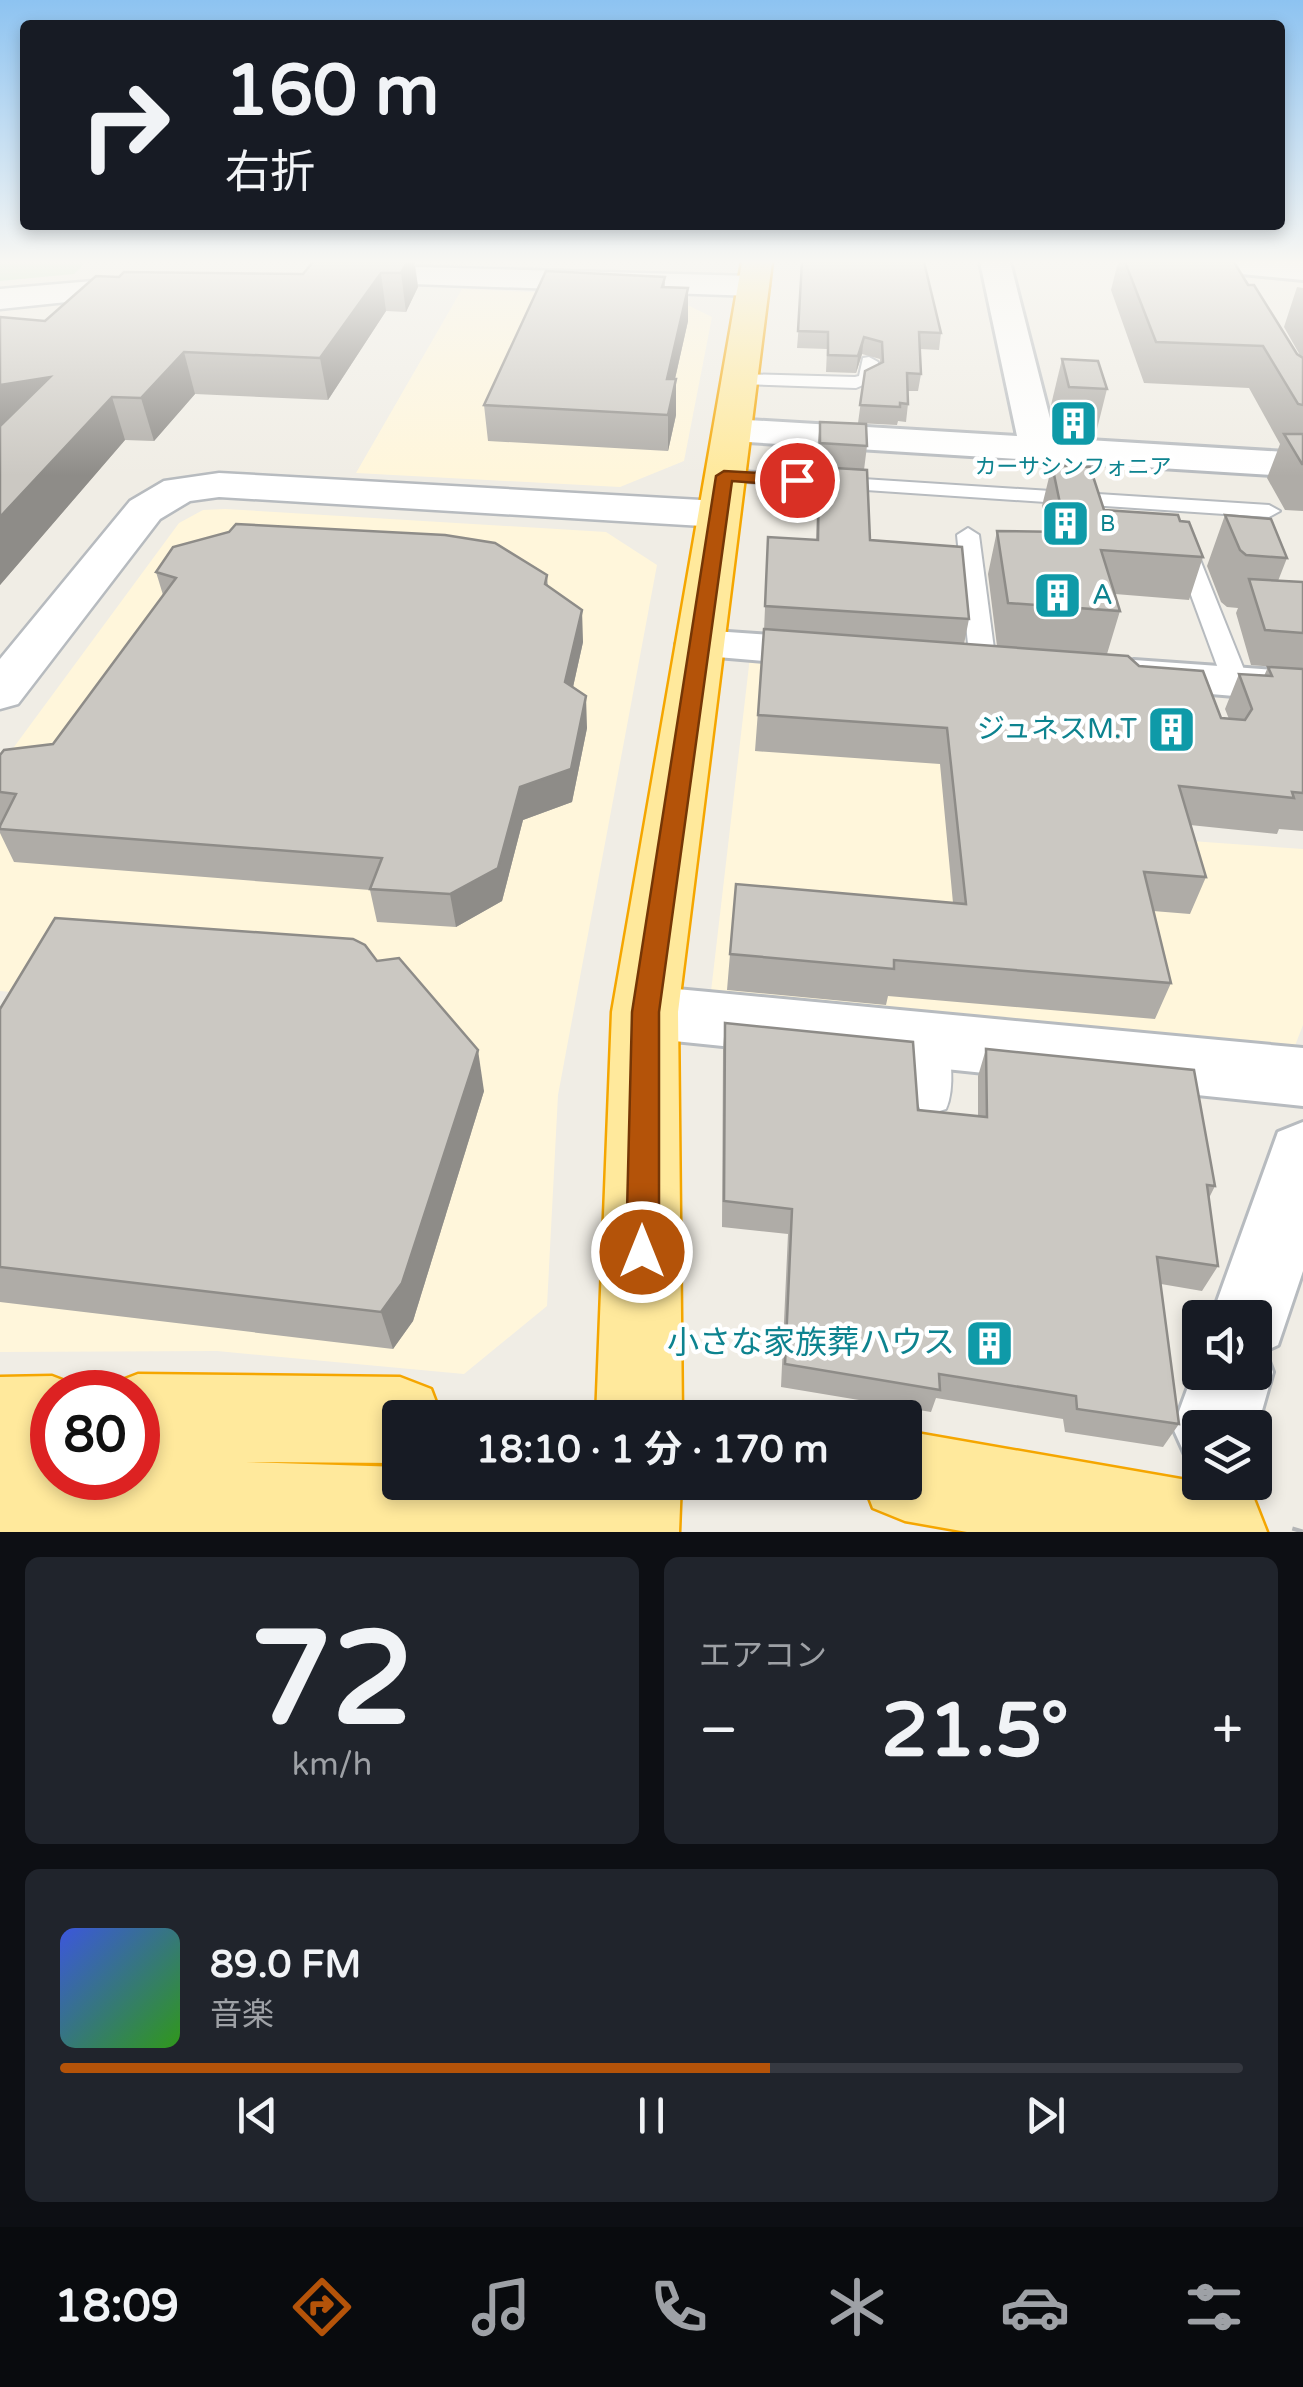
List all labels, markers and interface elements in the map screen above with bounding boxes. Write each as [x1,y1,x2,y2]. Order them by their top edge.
text: 160 m [225,50,439,134]
icon: right [60,60,190,190]
text: 右折 [225,146,315,200]
building icon: カーサシンフォニア [1047,397,1099,449]
pin [755,438,840,523]
icon: arrive [770,453,825,508]
place label: カーサシンフォニア [975,454,1171,480]
building icon: B [1039,498,1091,550]
place label: B [1100,511,1115,537]
building icon: A [1031,569,1083,621]
place label: A [1092,578,1113,612]
building icon: ジュネスM.T [1146,703,1198,755]
place label: ジュネスM.T [977,712,1137,746]
position arrow [590,1200,694,1304]
map controls [1182,1300,1272,1500]
button: sound [1182,1300,1272,1390]
building icon: 小さな家族葬ハウス [964,1317,1016,1369]
place label: 小さな家族葬ハウス [667,1324,955,1362]
speed limit sign: 80 [30,1370,160,1500]
button: layers [1182,1410,1272,1500]
text: 18:10 · 1 分 · 170 m [476,1427,828,1473]
text: 72 [250,1603,414,1759]
text: エアコン [699,1637,827,1675]
text: 21.5° [881,1686,1069,1776]
text: − [699,1698,738,1764]
text: + [1212,1698,1243,1764]
text: km/h [292,1746,372,1784]
text: 89.0 FM [210,1942,361,1988]
text: 音楽 [210,1996,274,2034]
icon: previous [230,2088,285,2143]
icon: pause [624,2088,679,2143]
icon: next [1018,2088,1073,2143]
icon: directions [287,2272,357,2342]
icon: music [466,2272,536,2342]
icon: phone [644,2272,714,2342]
icon: climate [822,2272,892,2342]
icon: car [1000,2272,1070,2342]
icon: filters [1179,2272,1249,2342]
text: 18:09 [54,2280,179,2334]

